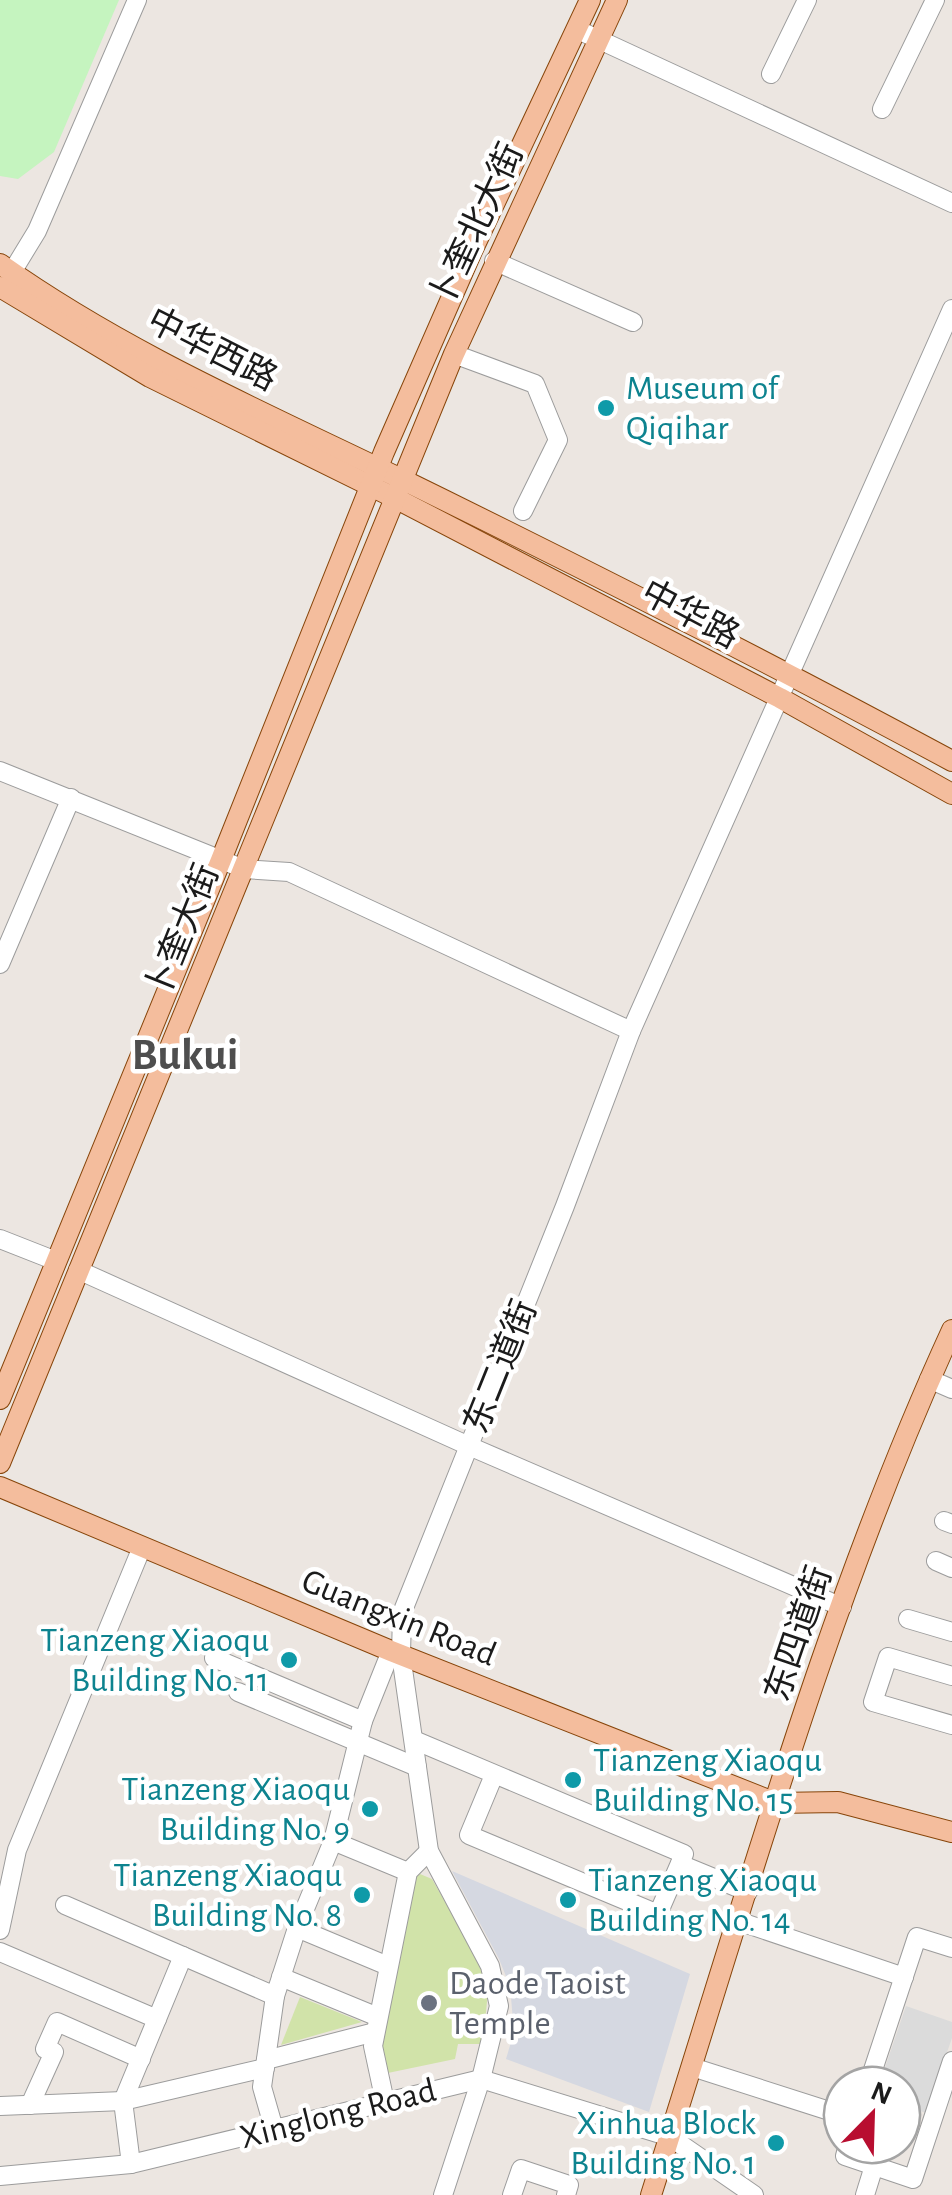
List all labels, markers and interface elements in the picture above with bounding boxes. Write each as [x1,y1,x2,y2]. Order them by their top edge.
street label: 卜奎北大街 [422,137,530,312]
street label: 中华西路 [142,301,283,397]
place label: Museum of Qiqihar [626,371,781,446]
marker: Museum of Qiqihar [595,397,617,419]
street label: 中华路 [635,573,746,655]
street label: 卜奎大街 [139,859,225,1002]
district label: Bukui [131,1033,239,1078]
street label: 东二道街 [457,1295,543,1438]
street label: 东四道街 [758,1561,838,1706]
street label: Guangxin Road [297,1563,501,1673]
place label: Tianzeng Xiaoqu Building No. 11 [40,1623,269,1698]
marker: Tianzeng Xiaoqu Building No. 11 [278,1649,300,1671]
place label: Tianzeng Xiaoqu Building No. 15 [593,1743,822,1818]
marker: Tianzeng Xiaoqu Building No. 15 [562,1769,584,1791]
place label: Tianzeng Xiaoqu Building No. 9 [121,1772,350,1847]
marker: Tianzeng Xiaoqu Building No. 9 [359,1798,381,1820]
place label: Tianzeng Xiaoqu Building No. 8 [113,1858,342,1933]
place label: Tianzeng Xiaoqu Building No. 14 [588,1863,817,1938]
marker: Tianzeng Xiaoqu Building No. 8 [351,1884,373,1906]
marker: Tianzeng Xiaoqu Building No. 14 [557,1889,579,1911]
place label: Daode Taoist Temple [449,1966,626,2041]
marker: Daode Taoist Temple [418,1992,440,2014]
north arrow [822,2065,922,2165]
street label: Xinglong Road [237,2073,439,2155]
text: N [867,2077,895,2111]
place label: Xinhua Block Building No. 1 [570,2106,756,2181]
marker: Xinhua Block Building No. 1 [765,2132,787,2154]

